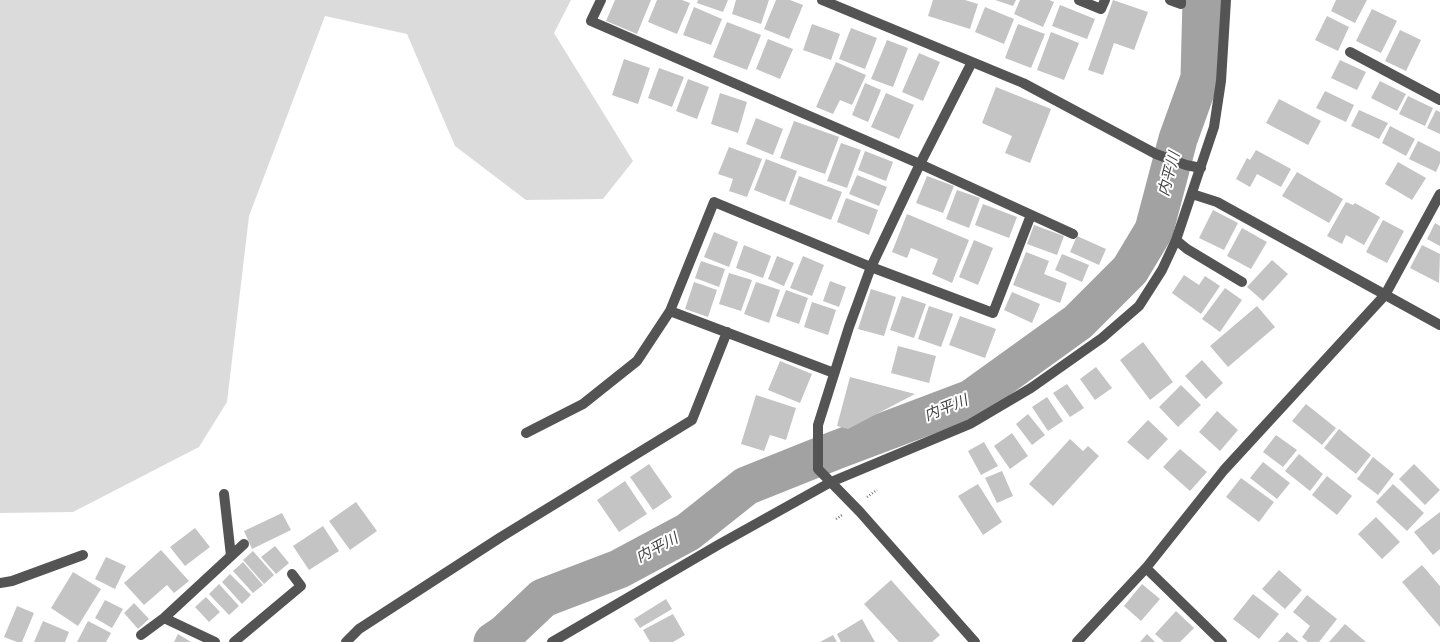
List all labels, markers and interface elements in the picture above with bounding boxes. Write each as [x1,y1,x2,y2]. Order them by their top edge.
water label: 内平川 [1154,150,1184,198]
water label: 内平川 [922,391,970,425]
water label: 内平川 [633,529,681,567]

